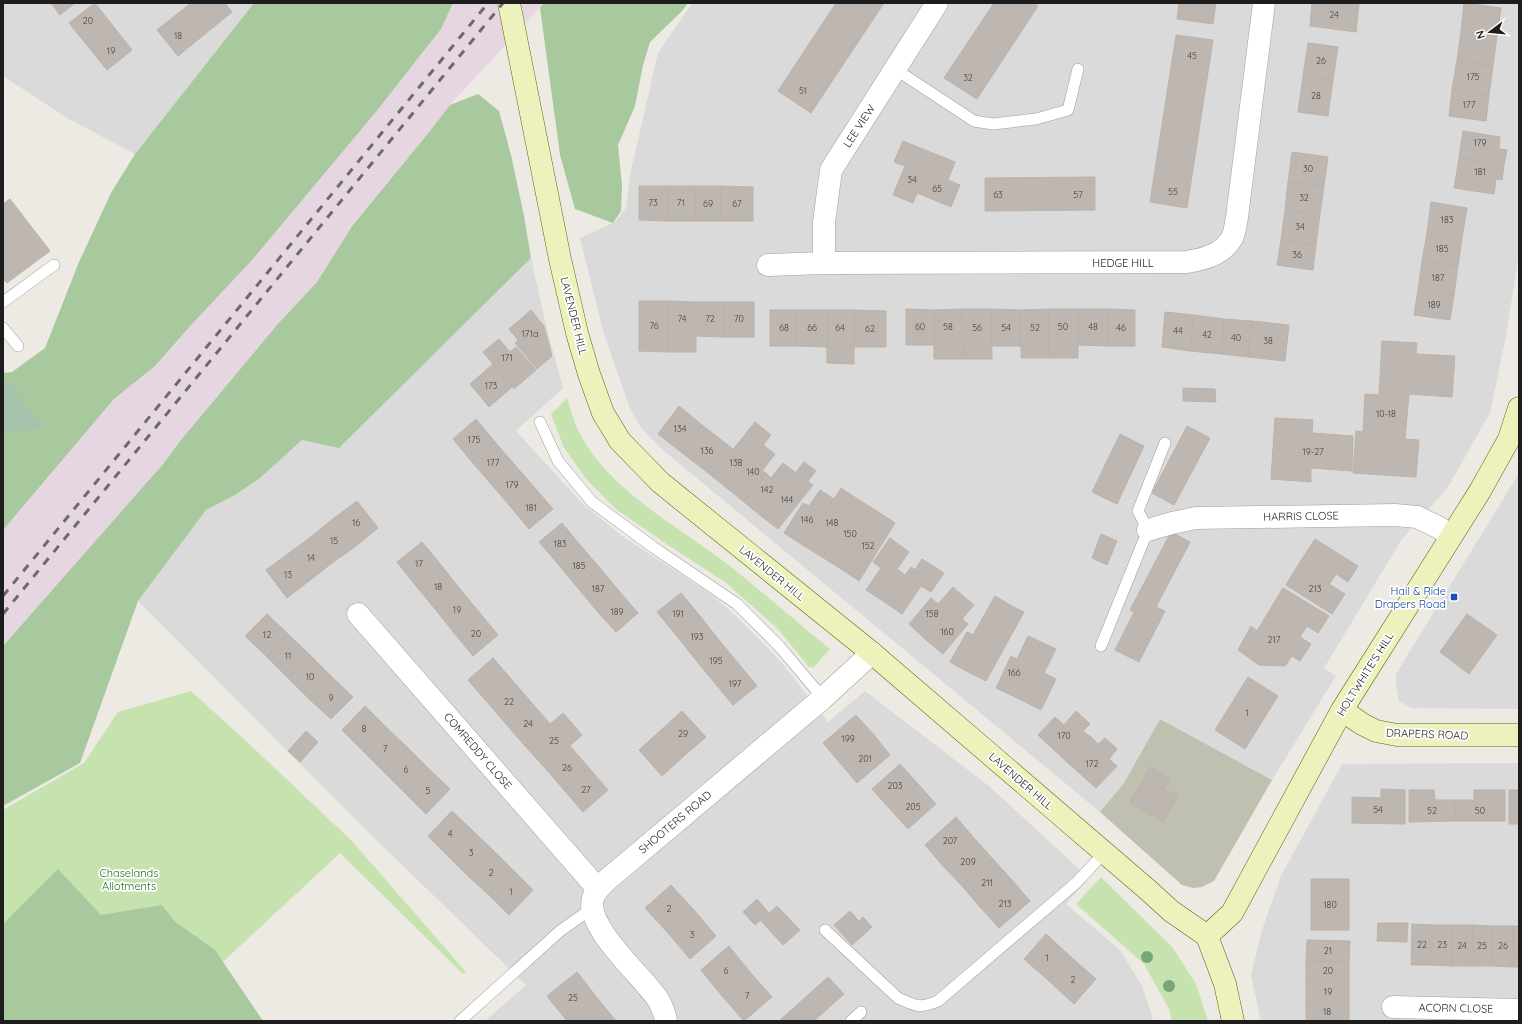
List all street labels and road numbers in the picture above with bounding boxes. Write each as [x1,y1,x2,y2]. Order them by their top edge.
street label: LEE VIEW [840,102,878,150]
street label: HEDGE HILL [1092,256,1154,270]
street label: LAVENDER HILL [557,275,591,357]
street label: HARRIS CLOSE [1263,508,1339,524]
street label: LAVENDER HILL [736,542,808,604]
street label: HOLTWHITE'S HILL [1334,629,1396,718]
street label: COMREDDY CLOSE [441,710,515,792]
street label: DRAPERS ROAD [1386,726,1469,742]
street label: LAVENDER HILL [986,749,1056,813]
street label: SHOOTERS ROAD [636,787,714,857]
street label: ACORN CLOSE [1418,1000,1494,1016]

